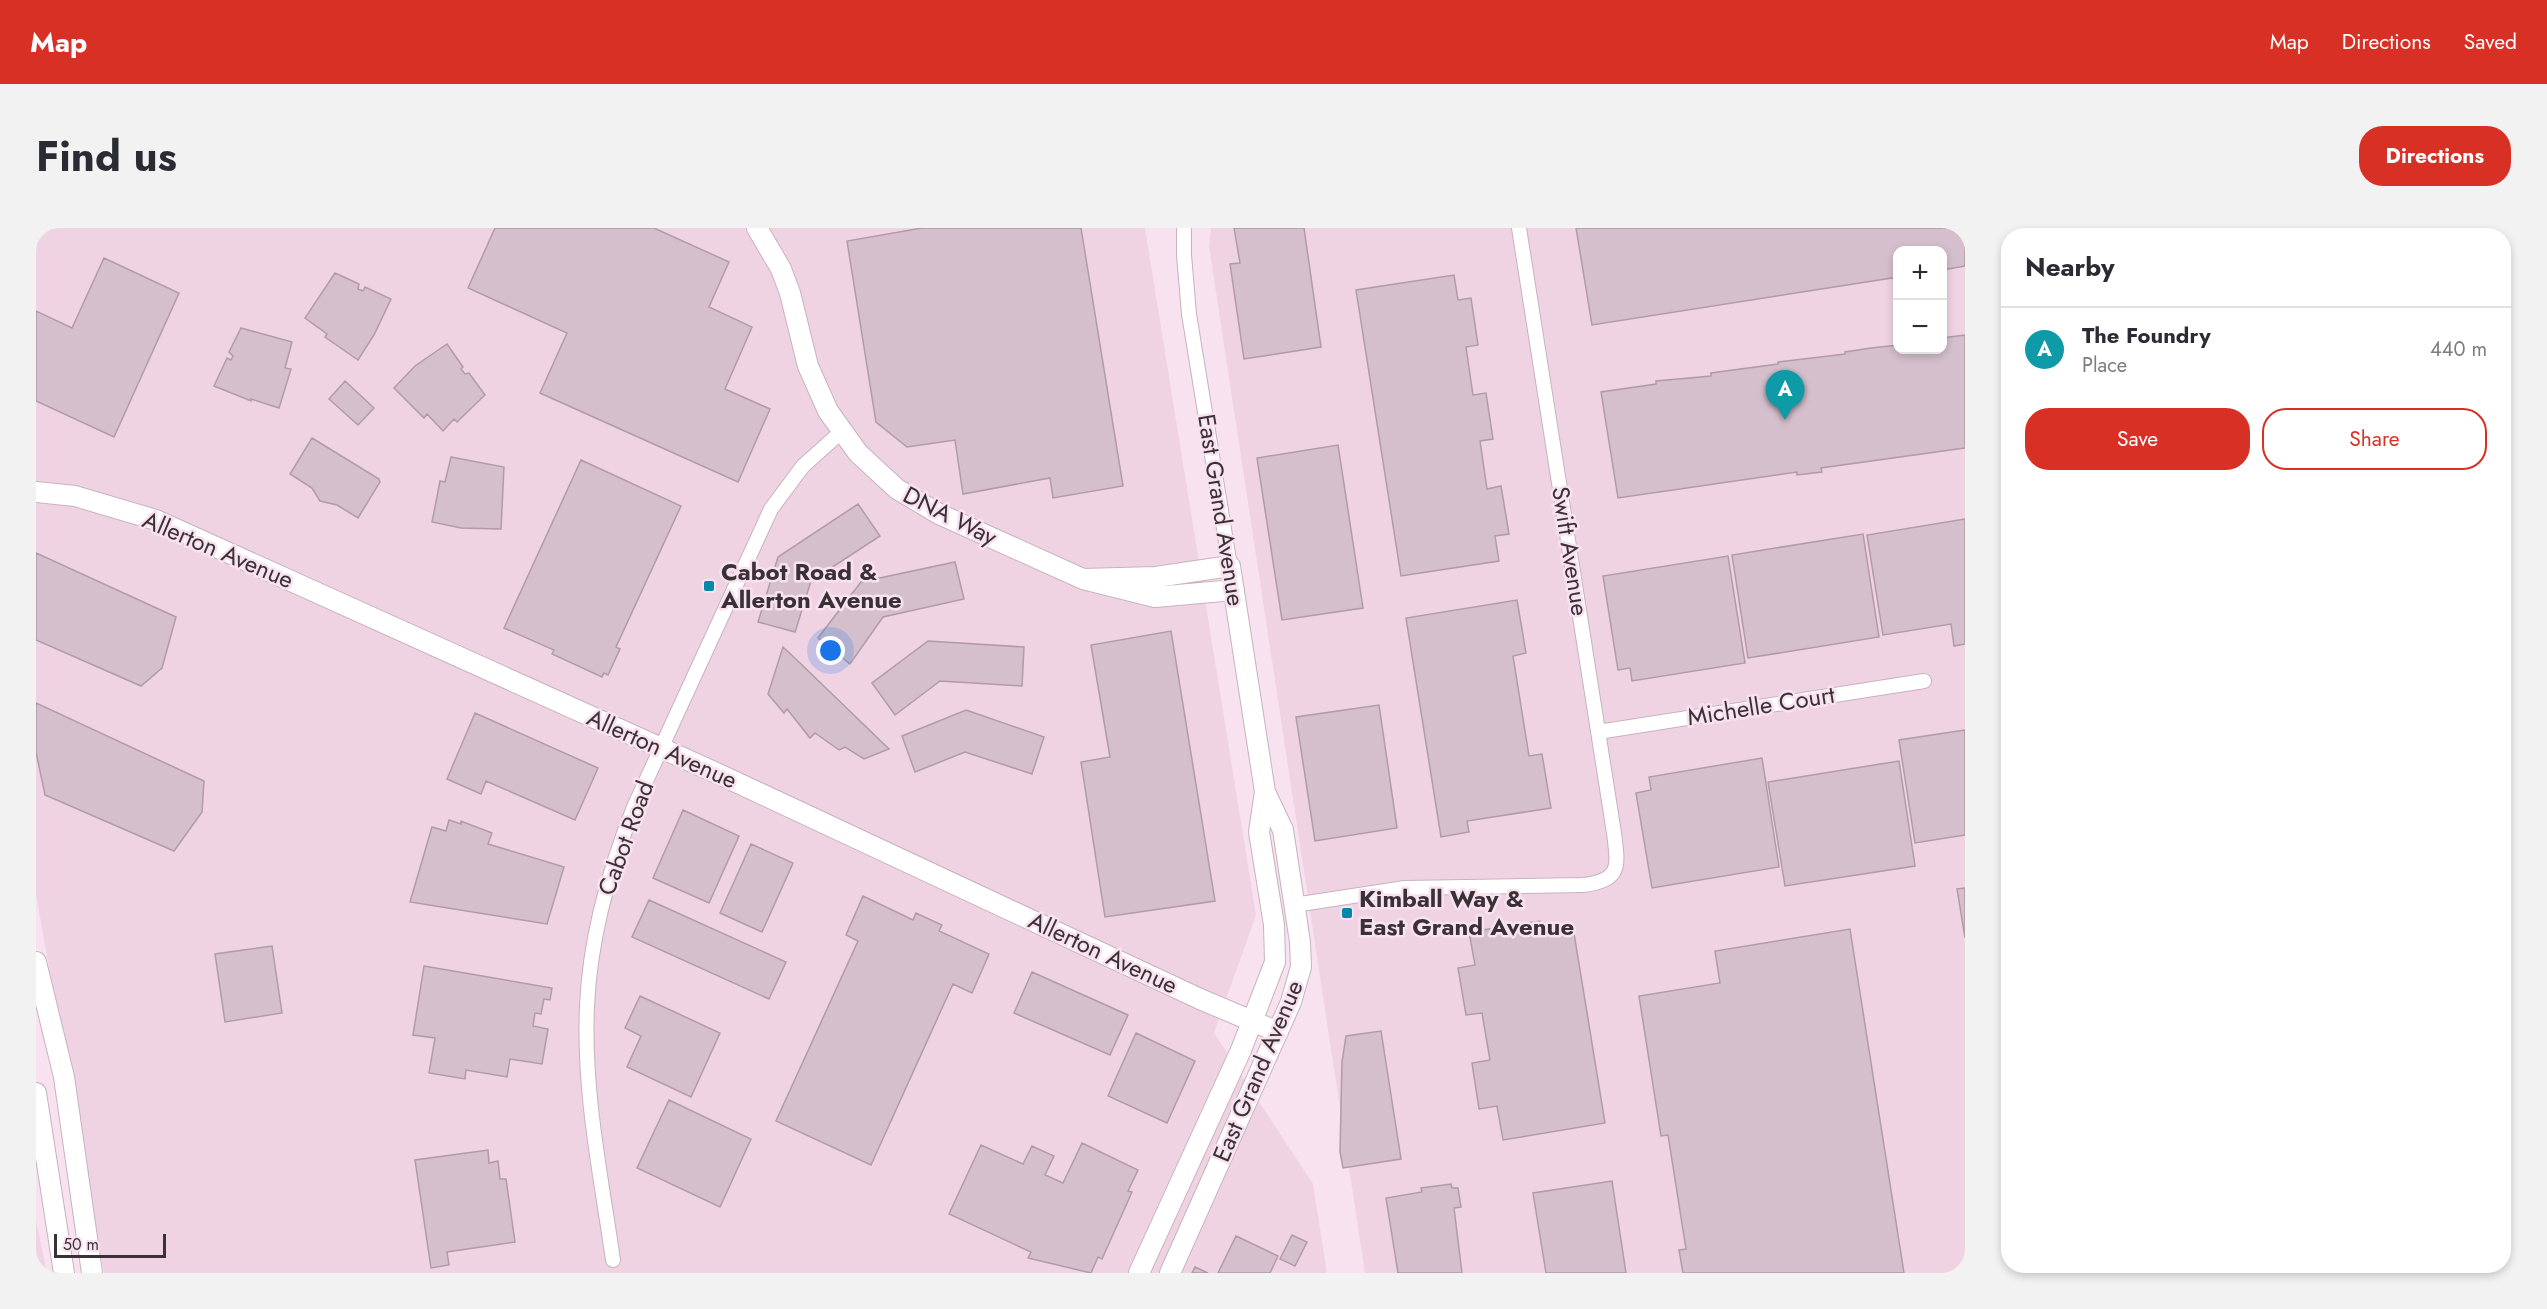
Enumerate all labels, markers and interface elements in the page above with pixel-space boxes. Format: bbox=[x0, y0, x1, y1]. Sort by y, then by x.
text: Map bbox=[30, 22, 87, 63]
text: Map bbox=[2270, 27, 2309, 57]
text: Directions bbox=[2342, 27, 2431, 57]
text: Saved bbox=[2464, 27, 2517, 57]
text: Find us bbox=[36, 126, 177, 187]
button: Directions bbox=[2359, 126, 2511, 186]
map controls bbox=[1893, 246, 1947, 354]
button: + bbox=[1893, 246, 1947, 300]
text: Nearby bbox=[2025, 248, 2114, 286]
button: − bbox=[1893, 300, 1947, 354]
text: The Foundry bbox=[2082, 319, 2211, 351]
text: A bbox=[2037, 335, 2052, 364]
text: 440 m bbox=[2430, 335, 2487, 364]
text: Place bbox=[2082, 351, 2127, 380]
pin: A bbox=[1766, 370, 1804, 420]
button: Save bbox=[2025, 408, 2250, 470]
button: Share bbox=[2262, 408, 2487, 470]
street label: East Grand Avenue bbox=[1189, 411, 1254, 608]
street label: DNA Way bbox=[897, 477, 1004, 554]
street label: Swift Avenue bbox=[1543, 484, 1598, 618]
street label: Allerton Avenue bbox=[137, 502, 299, 597]
place label: Cabot Road & Allerton Avenue bbox=[720, 554, 902, 617]
marker: Cabot Road & Allerton Avenue bbox=[702, 579, 716, 593]
your location bbox=[816, 636, 845, 665]
street label: Michelle Court bbox=[1685, 677, 1837, 734]
street label: Allerton Avenue bbox=[582, 700, 743, 797]
street label: Cabot Road bbox=[589, 776, 662, 900]
place label: Kimball Way & East Grand Avenue bbox=[1359, 881, 1574, 944]
street label: Allerton Avenue bbox=[1023, 903, 1184, 1002]
marker: Kimball Way & East Grand Avenue bbox=[1340, 906, 1354, 920]
street label: East Grand Avenue bbox=[1204, 975, 1312, 1167]
scale bar bbox=[54, 1231, 166, 1258]
text: 50 m bbox=[63, 1233, 99, 1256]

